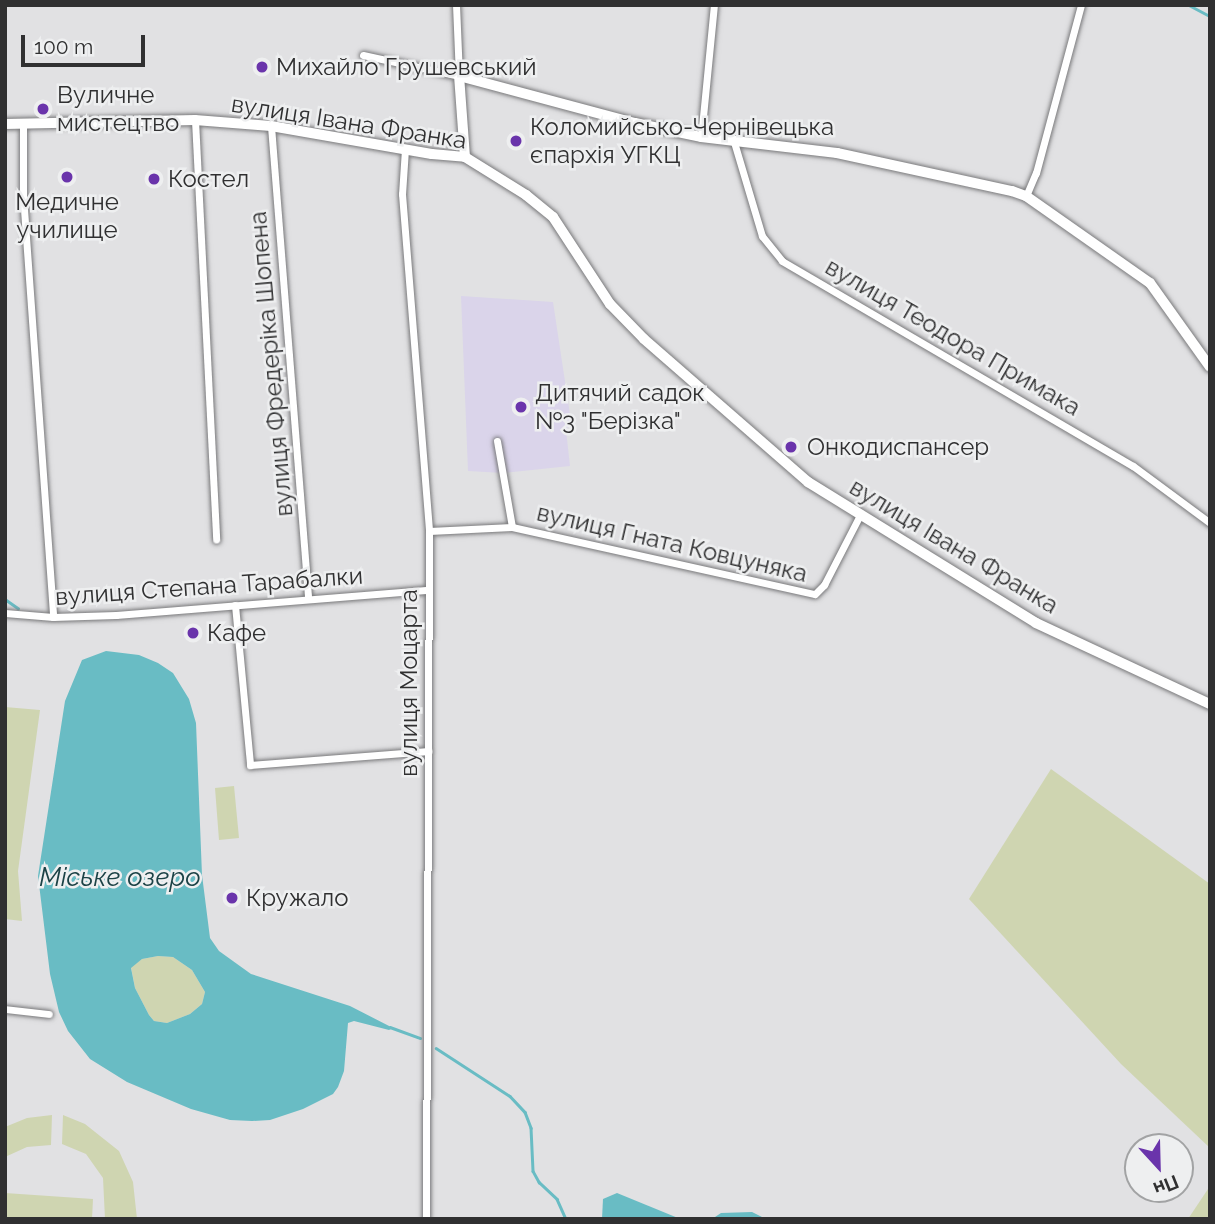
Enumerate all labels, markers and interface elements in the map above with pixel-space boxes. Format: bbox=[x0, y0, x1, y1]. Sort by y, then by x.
scale bar bbox=[24, 21, 149, 65]
text: 100 m bbox=[34, 34, 93, 59]
place label: Михайло Грушевський bbox=[276, 53, 536, 81]
marker: Михайло Грушевський bbox=[254, 59, 270, 75]
place label: Вуличне мистецтво bbox=[57, 81, 179, 137]
street label: вулиця Івана Франка bbox=[229, 89, 469, 155]
marker: Вуличне мистецтво bbox=[35, 101, 51, 117]
place label: Коломийсько-Чернівецька єпархія УГКЦ bbox=[530, 113, 834, 169]
marker: Коломийсько-Чернівецька єпархія УГКЦ bbox=[508, 133, 524, 149]
place label: Костел bbox=[168, 165, 249, 193]
marker: Медичне училище bbox=[59, 169, 75, 185]
marker: Костел bbox=[146, 171, 162, 187]
place label: Медичне училище bbox=[15, 188, 119, 244]
street label: вулиця Фредеріка Шопена bbox=[243, 210, 299, 518]
street label: вулиця Теодора Примака bbox=[820, 252, 1086, 422]
place label: Дитячий садок №3 "Берізка" bbox=[535, 379, 705, 435]
marker: Дитячий садок №3 "Берізка" bbox=[513, 399, 529, 415]
place label: Онкодиспансер bbox=[807, 433, 989, 461]
marker: Онкодиспансер bbox=[781, 437, 801, 457]
street label: вулиця Івана Франка bbox=[845, 472, 1063, 620]
street label: вулиця Гната Ковцуняка bbox=[534, 498, 810, 588]
street label: вулиця Степана Тарабалки bbox=[54, 561, 364, 611]
street label: вулиця Моцарта bbox=[395, 589, 423, 777]
place label: Кафе bbox=[207, 619, 266, 647]
marker: Кафе bbox=[185, 625, 201, 641]
water label: Міське озеро bbox=[39, 862, 201, 894]
place label: Кружало bbox=[246, 884, 349, 912]
marker: Кружало bbox=[224, 890, 240, 906]
north arrow bbox=[1124, 1133, 1194, 1203]
text: Пн bbox=[1150, 1171, 1182, 1201]

